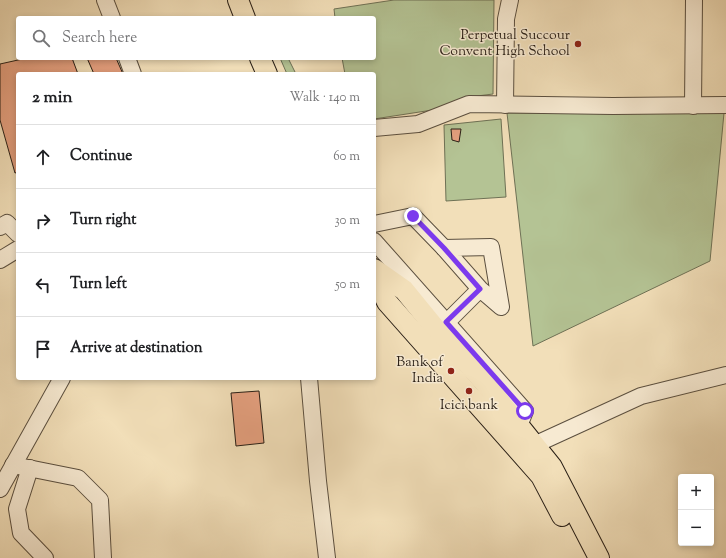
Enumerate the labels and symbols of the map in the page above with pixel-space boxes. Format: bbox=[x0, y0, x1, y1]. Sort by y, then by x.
place label: Perpetual Succour Convent High School bbox=[439, 26, 571, 62]
marker: Perpetual Succour Convent High School bbox=[573, 39, 583, 49]
route end bbox=[404, 207, 422, 225]
place label: Bank of India bbox=[396, 353, 444, 389]
marker: Bank of India bbox=[446, 366, 456, 376]
marker: Icici bank bbox=[464, 386, 474, 396]
place label: Icici bank bbox=[440, 396, 498, 416]
route start bbox=[516, 402, 534, 420]

